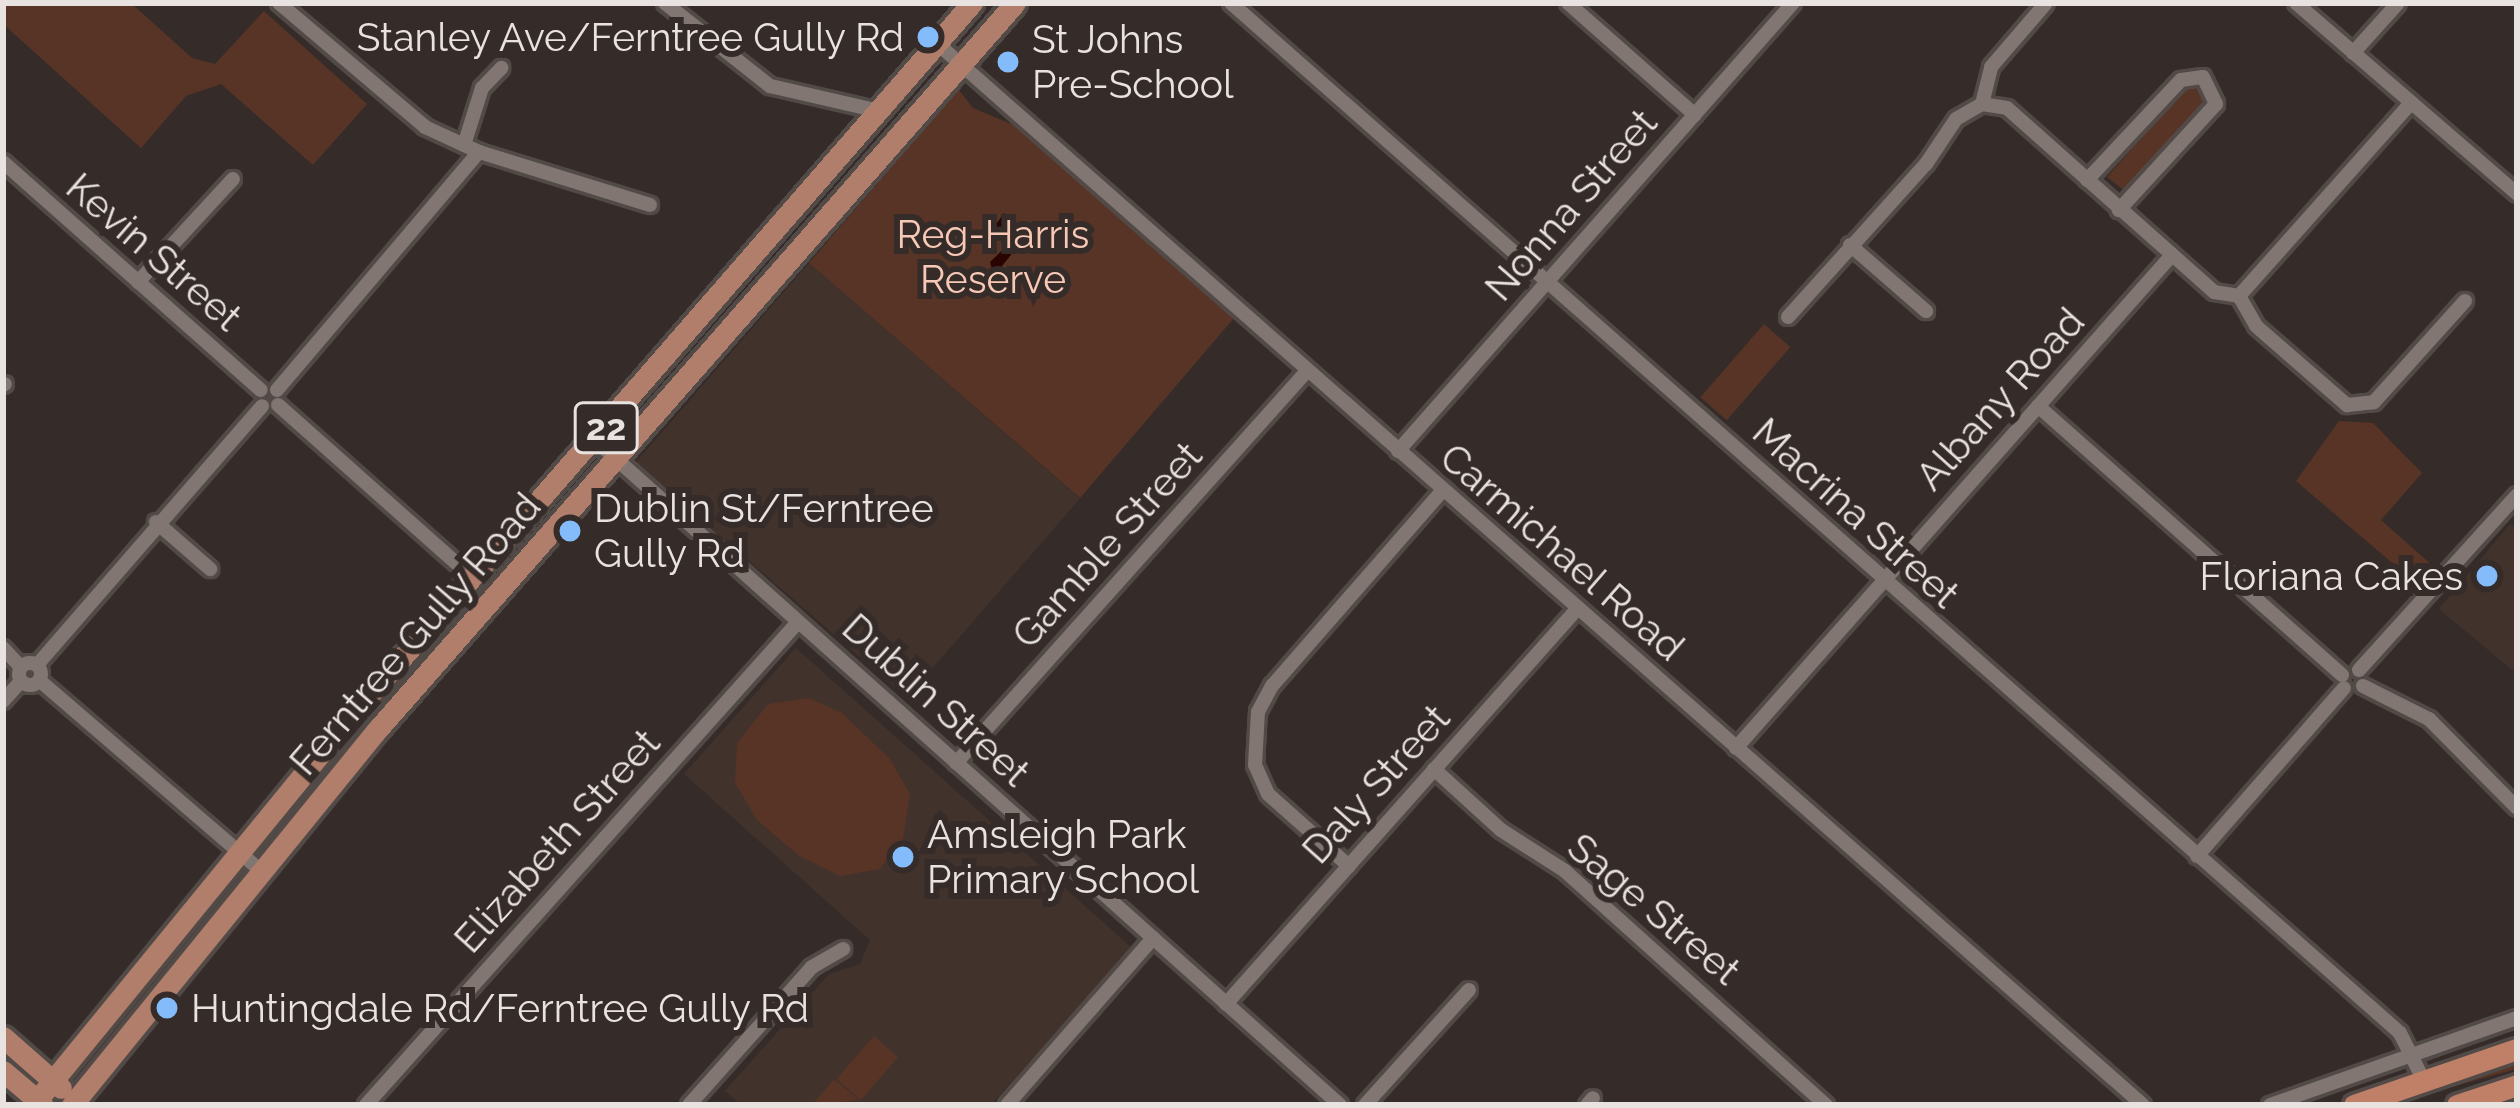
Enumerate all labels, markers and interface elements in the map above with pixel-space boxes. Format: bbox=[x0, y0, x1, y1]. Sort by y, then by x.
place label: Stanley Ave/Ferntree Gully Rd bbox=[353, 14, 904, 60]
place label: St Johns Pre-School bbox=[1032, 17, 1234, 108]
marker: Stanley Ave/Ferntree Gully Rd bbox=[915, 24, 941, 50]
marker: St Johns Pre-School bbox=[995, 49, 1021, 75]
street label: Nonna Street bbox=[1475, 100, 1667, 310]
street label: Kevin Street bbox=[57, 163, 251, 341]
park label: Reg-Harris Reserve bbox=[897, 212, 1089, 303]
street label: Albany Road bbox=[1906, 298, 2094, 500]
road number: 22 bbox=[573, 398, 639, 458]
street label: Macrina Street bbox=[1743, 408, 1969, 618]
street label: Gamble Street bbox=[1002, 432, 1212, 658]
street label: Carmichael Road bbox=[1430, 433, 1694, 671]
street label: Ferntree Gully Road bbox=[280, 483, 550, 785]
place label: Dublin St/Ferntree Gully Rd bbox=[594, 486, 934, 577]
marker: Dublin St/Ferntree Gully Rd bbox=[557, 518, 583, 544]
place label: Floriana Cakes bbox=[2199, 553, 2463, 599]
marker: Floriana Cakes bbox=[2474, 563, 2500, 589]
street label: Dublin Street bbox=[833, 604, 1039, 796]
street label: Daly Street bbox=[1292, 695, 1460, 873]
street label: Elizabeth Street bbox=[445, 720, 669, 962]
place label: Amsleigh Park Primary School bbox=[927, 812, 1200, 903]
street label: Sage Street bbox=[1559, 824, 1749, 994]
marker: Amsleigh Park Primary School bbox=[890, 844, 916, 870]
place label: Huntingdale Rd/Ferntree Gully Rd bbox=[191, 985, 810, 1031]
marker: Huntingdale Rd/Ferntree Gully Rd bbox=[154, 995, 180, 1021]

